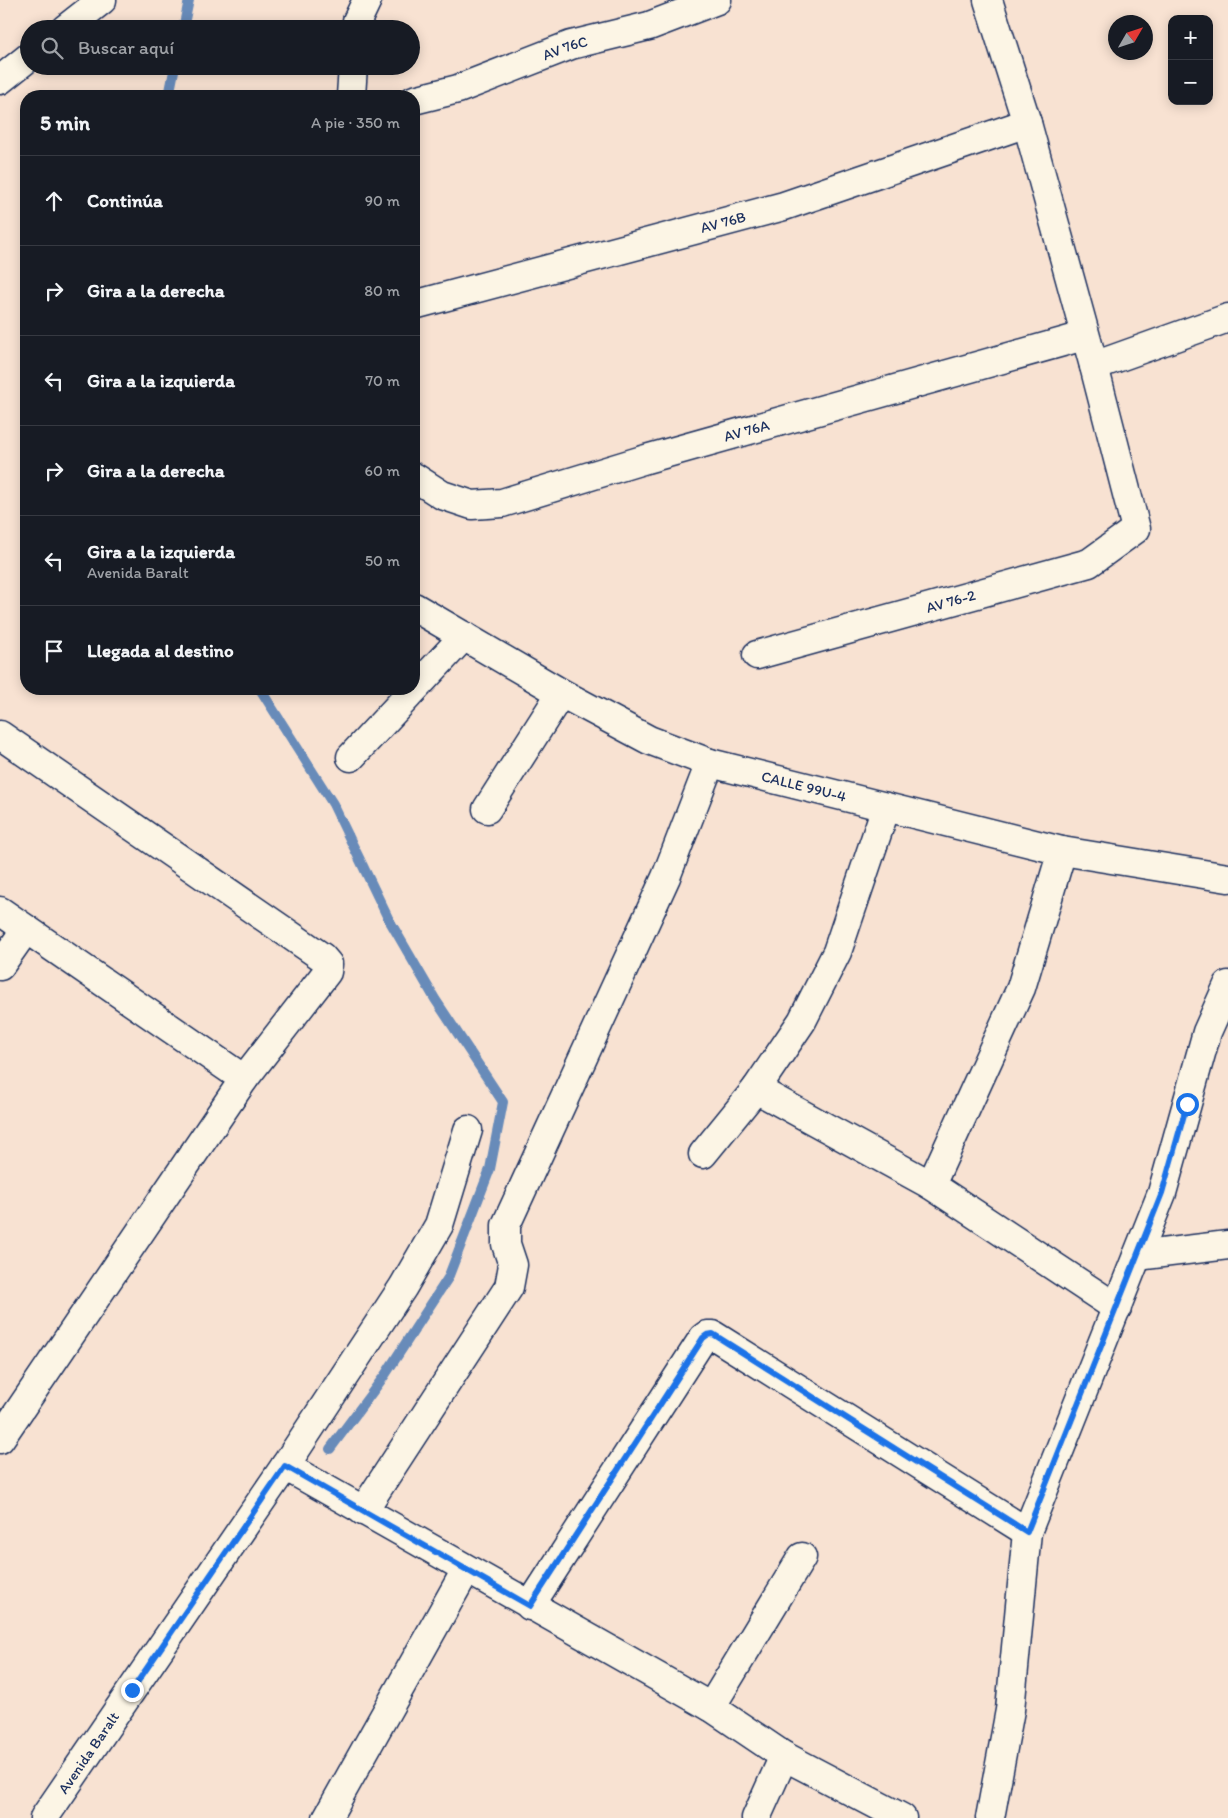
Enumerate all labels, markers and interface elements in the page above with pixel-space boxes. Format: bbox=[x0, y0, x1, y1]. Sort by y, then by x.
north arrow bbox=[1108, 15, 1153, 60]
map controls bbox=[1168, 15, 1213, 105]
button: + bbox=[1168, 15, 1213, 60]
search box bbox=[20, 20, 420, 75]
street label: AV 76C bbox=[540, 32, 590, 64]
icon: search bbox=[38, 34, 66, 62]
text: Buscar aquí bbox=[78, 36, 174, 59]
button: − bbox=[1168, 60, 1213, 105]
text: 5 min bbox=[40, 110, 90, 135]
text: A pie · 350 m bbox=[311, 113, 400, 132]
icon: ahead bbox=[40, 187, 68, 215]
text: Continúa bbox=[87, 189, 163, 212]
text: 90 m bbox=[365, 191, 400, 210]
street label: AV 76B bbox=[698, 208, 748, 237]
icon: right bbox=[40, 277, 68, 305]
text: Gira a la derecha bbox=[87, 279, 225, 302]
text: 80 m bbox=[364, 281, 400, 300]
icon: left bbox=[40, 367, 68, 395]
text: Gira a la izquierda bbox=[87, 369, 235, 392]
text: 70 m bbox=[365, 371, 400, 390]
street label: AV 76A bbox=[722, 416, 772, 446]
icon: right bbox=[40, 457, 68, 485]
text: Gira a la derecha bbox=[87, 459, 225, 482]
text: 60 m bbox=[365, 461, 400, 480]
text: Gira a la izquierda bbox=[87, 540, 235, 563]
icon: left bbox=[40, 547, 68, 575]
text: 50 m bbox=[365, 551, 400, 570]
text: Avenida Baralt bbox=[87, 563, 189, 582]
street label: AV 76-2 bbox=[924, 586, 978, 617]
icon: arrive bbox=[40, 637, 68, 665]
text: Llegada al destino bbox=[87, 639, 234, 662]
street label: CALLE 99U-4 bbox=[760, 767, 848, 806]
route start bbox=[1176, 1093, 1199, 1116]
route end bbox=[121, 1679, 144, 1702]
street label: Avenida Baralt bbox=[54, 1708, 123, 1797]

